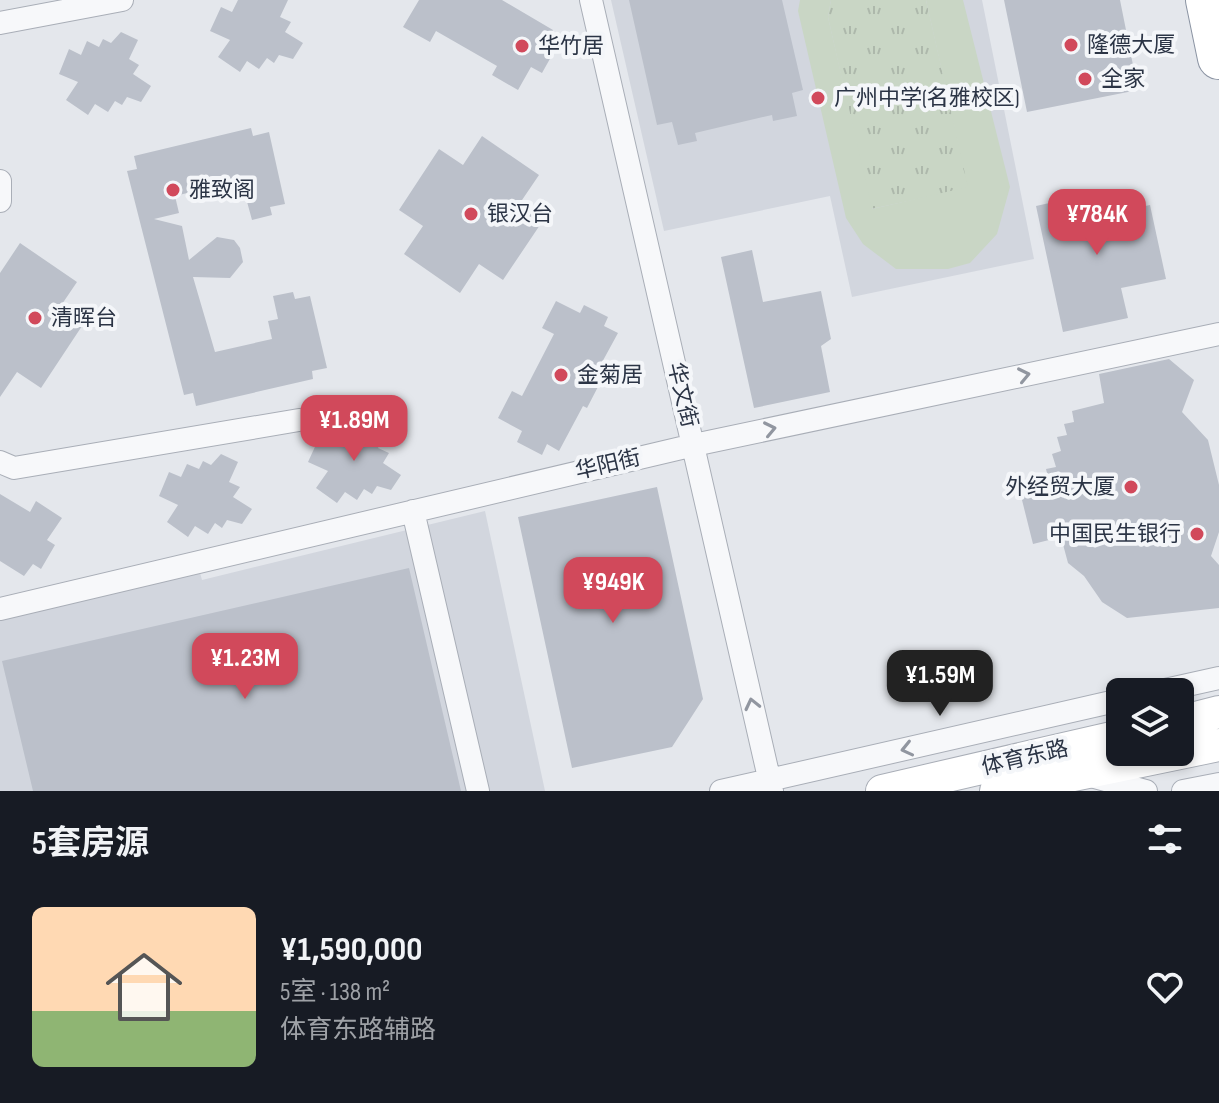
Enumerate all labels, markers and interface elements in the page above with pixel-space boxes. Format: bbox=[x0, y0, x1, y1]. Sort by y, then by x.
place label: 隆德大厦 bbox=[1087, 32, 1175, 59]
place label: 华竹居 bbox=[538, 33, 604, 60]
marker: 隆德大厦 bbox=[1062, 36, 1080, 54]
marker: 华竹居 bbox=[513, 37, 531, 55]
place label: 全家 bbox=[1101, 66, 1145, 93]
marker: 全家 bbox=[1076, 70, 1094, 88]
place label: 广州中学(名雅校区) bbox=[834, 85, 1020, 112]
marker: 广州中学(名雅校区) bbox=[809, 89, 827, 107]
place label: 雅致阁 bbox=[189, 177, 255, 204]
marker: 雅致阁 bbox=[164, 181, 182, 199]
pin: ¥784K bbox=[1041, 189, 1153, 257]
text: ¥784K bbox=[1066, 199, 1128, 230]
place label: 银汉台 bbox=[487, 201, 553, 228]
marker: 银汉台 bbox=[462, 205, 480, 223]
place label: 清晖台 bbox=[51, 305, 117, 332]
marker: 清晖台 bbox=[26, 309, 44, 327]
street label: 华文街 bbox=[661, 360, 703, 430]
place label: 金菊居 bbox=[577, 362, 643, 389]
marker: 金菊居 bbox=[552, 366, 570, 384]
one-way arrow bbox=[1017, 367, 1031, 384]
pin: ¥1.89M bbox=[289, 395, 419, 463]
text: ¥1.89M bbox=[318, 405, 390, 436]
one-way arrow bbox=[763, 421, 776, 438]
street label: 华阳街 bbox=[573, 444, 643, 486]
place label: 外经贸大厦 bbox=[1005, 474, 1115, 501]
marker: 外经贸大厦 bbox=[1122, 478, 1140, 496]
place label: 中国民生银行 bbox=[1049, 521, 1181, 548]
marker: 中国民生银行 bbox=[1188, 525, 1206, 543]
pin: ¥949K bbox=[557, 557, 669, 625]
text: ¥949K bbox=[582, 567, 644, 598]
pin: ¥1.23M bbox=[180, 633, 310, 701]
text: ¥1.23M bbox=[210, 643, 280, 674]
pin: ¥1.59M bbox=[875, 650, 1005, 718]
text: ¥1.59M bbox=[905, 660, 975, 691]
map controls bbox=[1106, 678, 1194, 766]
button: layers bbox=[1106, 678, 1194, 766]
one-way arrow bbox=[744, 698, 761, 712]
street label: 体育东路 bbox=[979, 735, 1071, 781]
one-way arrow bbox=[901, 740, 915, 757]
icon: filters bbox=[1143, 817, 1187, 861]
text: 5套房源 bbox=[32, 823, 149, 864]
text: ¥1,590,000 bbox=[280, 929, 422, 970]
icon: home bbox=[96, 939, 192, 1035]
icon: heart bbox=[1143, 965, 1187, 1009]
text: 5室 · 138 m² bbox=[280, 977, 390, 1008]
text: 体育东路辅路 bbox=[280, 1015, 436, 1046]

